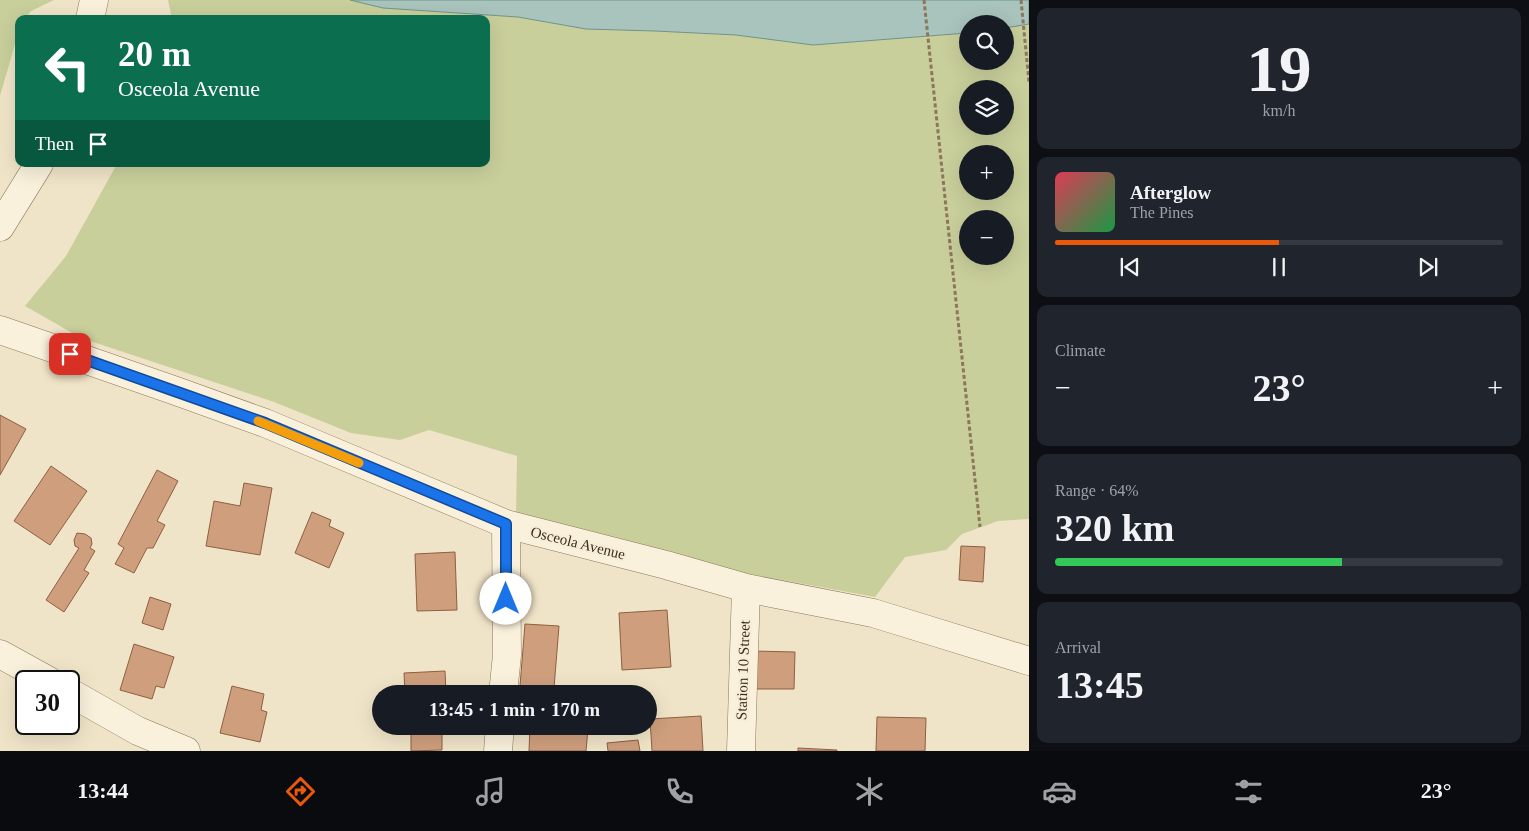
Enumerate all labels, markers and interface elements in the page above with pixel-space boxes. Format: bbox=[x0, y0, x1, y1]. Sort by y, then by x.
map controls bbox=[959, 15, 1014, 265]
button: search bbox=[959, 15, 1014, 70]
text: 19 bbox=[1247, 33, 1312, 105]
icon: left bbox=[35, 35, 100, 100]
text: 20 m bbox=[118, 35, 191, 74]
text: Osceola Avenue bbox=[118, 76, 260, 101]
button: layers bbox=[959, 80, 1014, 135]
text: km/h bbox=[1263, 102, 1295, 119]
icon: arrive bbox=[84, 130, 112, 158]
text: Then bbox=[35, 133, 74, 154]
button: + bbox=[959, 145, 1014, 200]
text: Afterglow bbox=[1130, 182, 1211, 203]
text: The Pines bbox=[1130, 204, 1194, 221]
button: − bbox=[959, 210, 1014, 265]
icon: previous bbox=[1116, 253, 1144, 281]
icon: pause bbox=[1265, 253, 1293, 281]
icon: next bbox=[1414, 253, 1442, 281]
pin bbox=[49, 333, 91, 375]
icon: arrive bbox=[56, 340, 84, 368]
text: Climate bbox=[1055, 342, 1106, 359]
text: 23° bbox=[1252, 367, 1306, 409]
text: − bbox=[1055, 372, 1071, 403]
text: + bbox=[1487, 372, 1503, 403]
text: Range · 64% bbox=[1055, 482, 1139, 499]
text: 320 km bbox=[1055, 507, 1174, 549]
street label: Osceola Avenue bbox=[529, 524, 627, 563]
position arrow bbox=[479, 572, 531, 624]
street label: Station 10 Street bbox=[733, 619, 753, 720]
text: Arrival bbox=[1055, 639, 1101, 656]
text: 13:45 bbox=[1055, 664, 1144, 706]
speed limit sign: 30 bbox=[15, 670, 80, 735]
text: 13:45 · 1 min · 170 m bbox=[429, 699, 600, 720]
icon: directions bbox=[283, 774, 318, 809]
icon: music bbox=[473, 774, 508, 809]
icon: phone bbox=[662, 774, 697, 809]
icon: climate bbox=[852, 774, 887, 809]
icon: car bbox=[1042, 774, 1077, 809]
icon: filters bbox=[1231, 774, 1266, 809]
text: 13:44 bbox=[77, 778, 129, 803]
text: 23° bbox=[1421, 778, 1452, 803]

